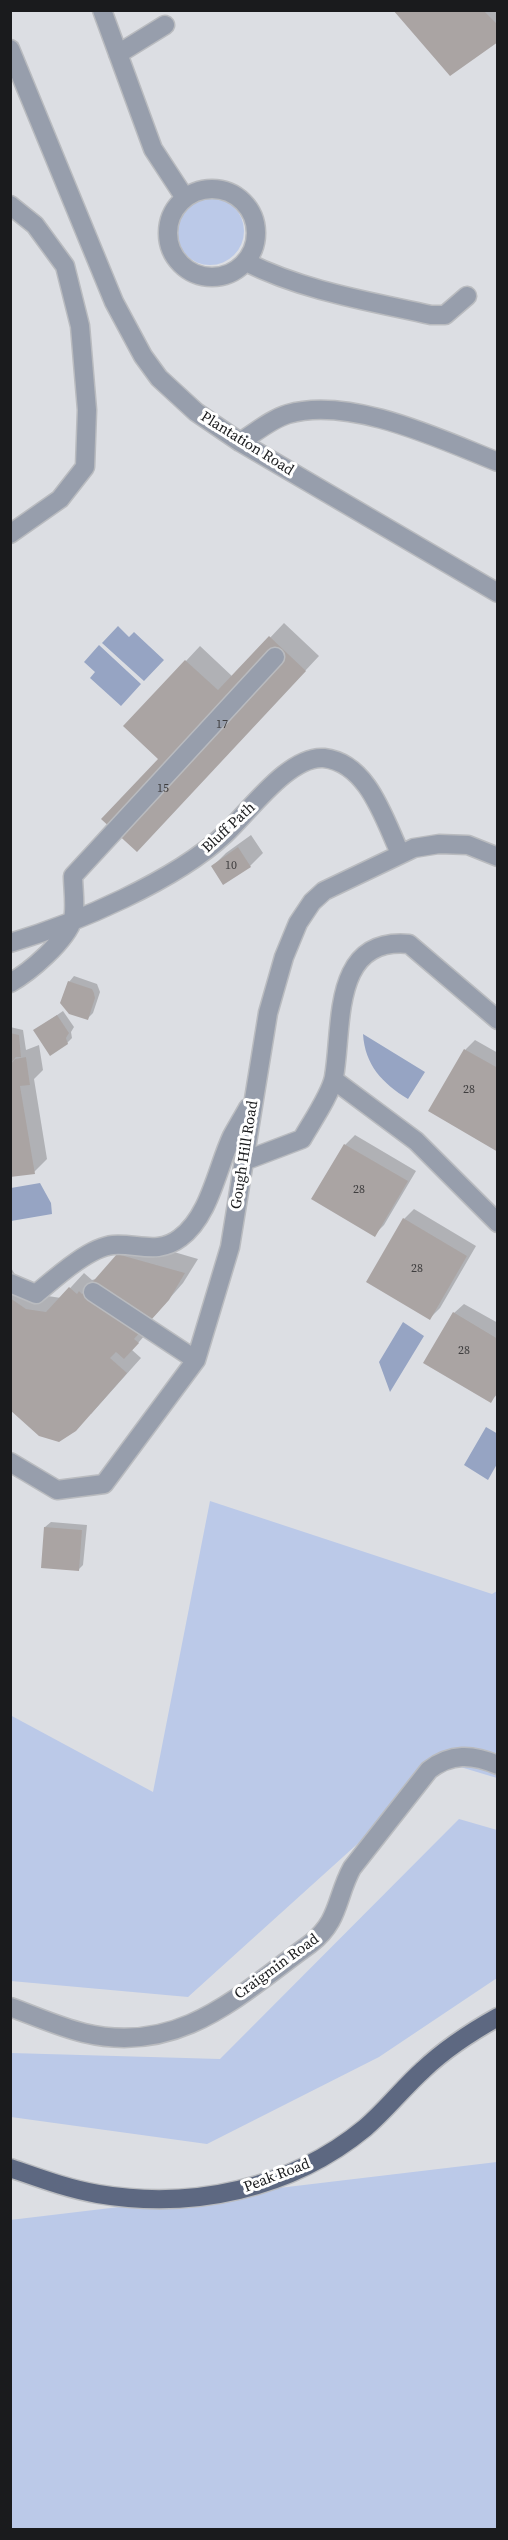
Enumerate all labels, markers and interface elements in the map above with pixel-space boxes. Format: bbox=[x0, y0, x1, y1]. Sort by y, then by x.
street label: Plantation Road bbox=[197, 408, 297, 480]
house number: 17 bbox=[216, 718, 228, 732]
house number: 15 bbox=[157, 782, 169, 796]
street label: Bluff Path bbox=[199, 799, 259, 857]
house number: 10 bbox=[225, 859, 237, 873]
house number: 28 bbox=[463, 1083, 475, 1097]
street label: Gough Hill Road bbox=[228, 1099, 262, 1211]
house number: 28 bbox=[353, 1183, 365, 1197]
house number: 28 bbox=[411, 1262, 423, 1276]
house number: 28 bbox=[458, 1344, 470, 1358]
street label: Craigmin Road bbox=[231, 1930, 323, 2004]
street label: Peak Road bbox=[241, 2155, 313, 2197]

